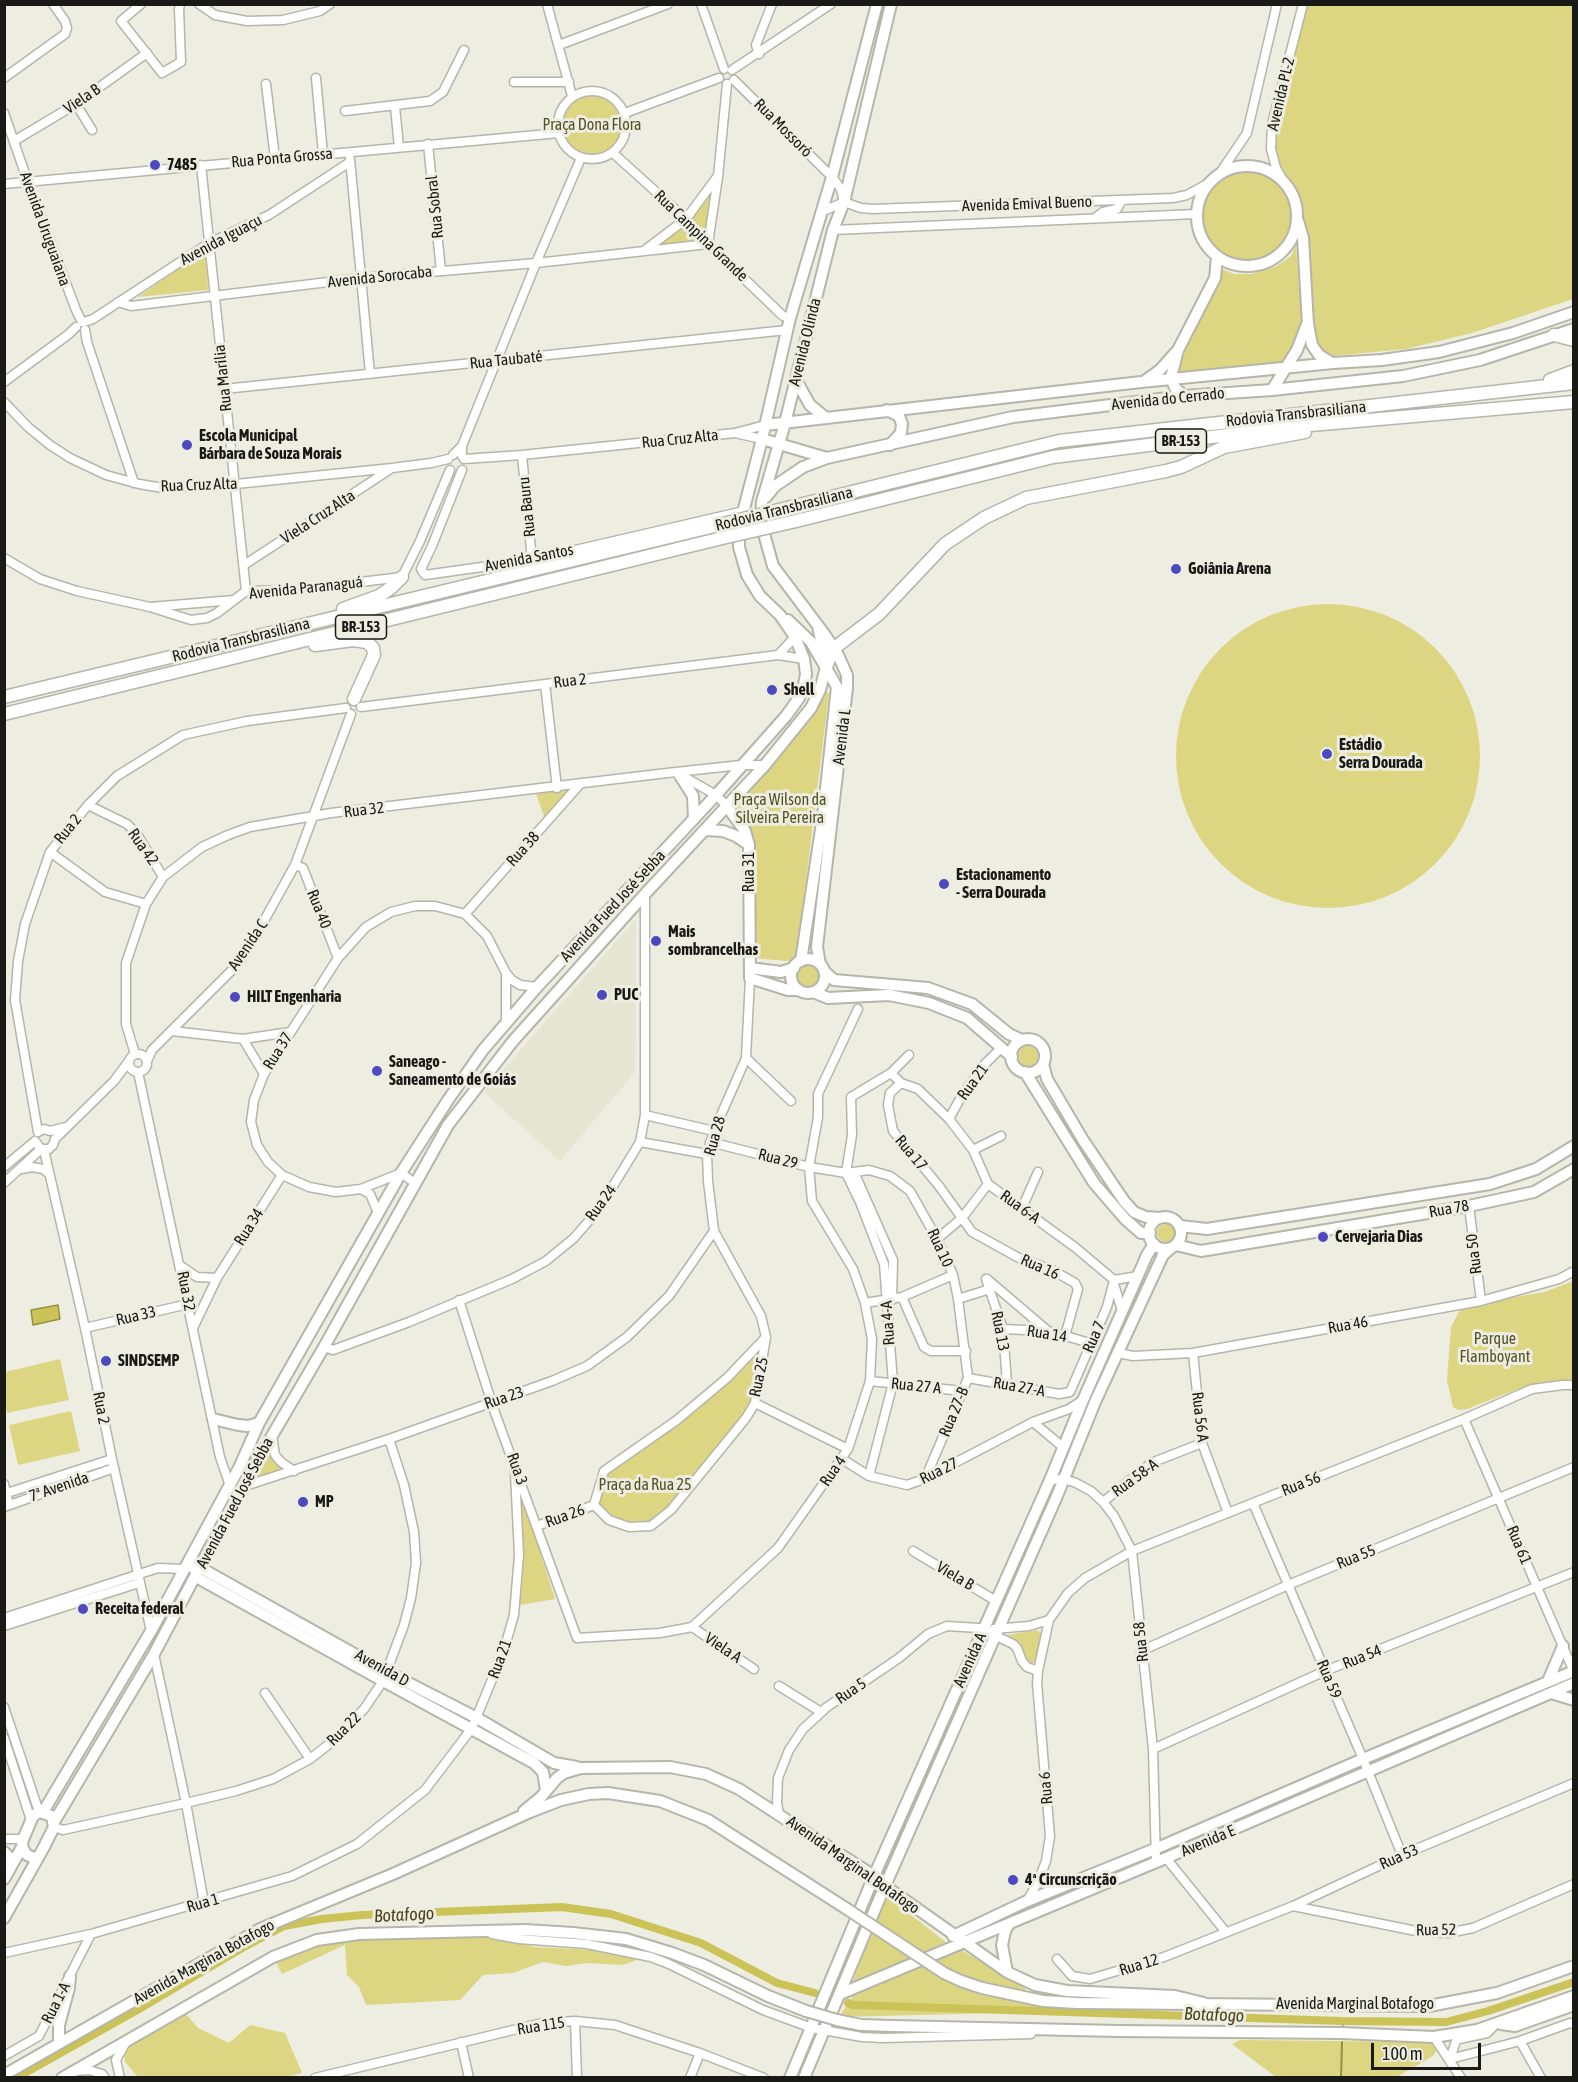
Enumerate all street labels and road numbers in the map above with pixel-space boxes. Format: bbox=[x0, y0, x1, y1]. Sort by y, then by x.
street label: Avenida PL-2 bbox=[1263, 55, 1299, 133]
street label: Viela B bbox=[60, 80, 104, 118]
street label: Rua Mossoró bbox=[750, 95, 816, 161]
street label: Rua Ponta Grossa bbox=[230, 144, 334, 172]
street label: Avenida Uruguaiana bbox=[15, 169, 75, 289]
street label: Rua Sobral bbox=[422, 175, 448, 239]
street label: Rua Campina Grande bbox=[650, 186, 752, 286]
street label: Avenida Emival Bueno bbox=[962, 192, 1092, 216]
street label: Avenida Iguaçu bbox=[177, 210, 265, 270]
street label: Avenida Sorocaba bbox=[327, 262, 433, 292]
street label: Avenida Olinda bbox=[785, 296, 825, 388]
street label: Rua Marília bbox=[210, 344, 236, 412]
street label: Rua Taubaté bbox=[469, 347, 543, 373]
street label: Avenida do Cerrado bbox=[1110, 384, 1226, 414]
street label: Rodovia Transbrasiliana bbox=[1225, 397, 1367, 431]
street label: Rua Cruz Alta bbox=[641, 425, 719, 453]
road number: BR-153 bbox=[1156, 429, 1206, 453]
street label: Rua Cruz Alta bbox=[160, 474, 238, 496]
street label: Rua Bauru bbox=[514, 476, 540, 538]
street label: Rodovia Transbrasiliana bbox=[713, 483, 855, 535]
street label: Viela Cruz Alta bbox=[277, 486, 359, 548]
street label: Avenida Santos bbox=[483, 540, 575, 576]
street label: Avenida Paranaguá bbox=[248, 572, 364, 604]
street label: Rodovia Transbrasiliana bbox=[170, 614, 312, 666]
road number: BR-153 bbox=[336, 615, 386, 639]
street label: Rua 2 bbox=[553, 669, 587, 693]
street label: Avenida L bbox=[829, 708, 855, 766]
street label: Rua 32 bbox=[343, 798, 385, 822]
street label: Rua 2 bbox=[50, 810, 86, 848]
street label: Rua 42 bbox=[124, 825, 162, 869]
street label: Rua 38 bbox=[502, 828, 544, 870]
street label: Avenida Fued José Sebba bbox=[556, 846, 670, 966]
street label: Rua 31 bbox=[739, 852, 759, 892]
street label: Rua 40 bbox=[303, 887, 335, 931]
street label: Avenida C bbox=[224, 916, 272, 974]
street label: Rua 37 bbox=[259, 1029, 297, 1073]
street label: Rua 21 bbox=[953, 1060, 993, 1104]
street label: Rua 28 bbox=[700, 1114, 730, 1158]
street label: Rua 17 bbox=[891, 1131, 931, 1175]
street label: Rua 29 bbox=[756, 1145, 800, 1173]
street label: Rua 24 bbox=[581, 1181, 621, 1225]
street label: Rua 6-A bbox=[996, 1186, 1044, 1228]
street label: Rua 78 bbox=[1427, 1196, 1471, 1222]
street label: Rua 34 bbox=[230, 1205, 268, 1249]
street label: Rua 10 bbox=[923, 1226, 957, 1270]
street label: Rua 50 bbox=[1462, 1233, 1486, 1275]
street label: Rua 16 bbox=[1018, 1250, 1062, 1284]
street label: Rua 32 bbox=[173, 1269, 199, 1313]
street label: Rua 4-A bbox=[877, 1300, 899, 1346]
street label: Rua 33 bbox=[114, 1302, 158, 1330]
street label: Rua 13 bbox=[987, 1309, 1013, 1353]
street label: Rua 46 bbox=[1326, 1312, 1370, 1338]
street label: Rua 7 bbox=[1079, 1318, 1109, 1356]
street label: Rua 14 bbox=[1026, 1321, 1068, 1347]
street label: Rua 25 bbox=[745, 1355, 773, 1399]
street label: Rua 27-A bbox=[992, 1373, 1046, 1401]
street label: Rua 27 A bbox=[890, 1374, 942, 1398]
street label: Rua 23 bbox=[482, 1382, 526, 1414]
street label: Rua 27-B bbox=[935, 1384, 973, 1440]
street label: Rua 2 bbox=[88, 1390, 114, 1426]
street label: Rua 56 A bbox=[1187, 1391, 1213, 1443]
street label: Avenida Fued José Sebba bbox=[192, 1434, 278, 1572]
street label: Rua 3 bbox=[502, 1450, 532, 1488]
street label: Rua 4 bbox=[816, 1452, 850, 1490]
street label: Rua 27 bbox=[917, 1454, 961, 1488]
street label: Rua 58-A bbox=[1108, 1455, 1162, 1501]
street label: 7ª Avenida bbox=[27, 1468, 91, 1506]
street label: Rua 56 bbox=[1279, 1468, 1323, 1500]
street label: Rua 26 bbox=[543, 1500, 587, 1532]
street label: Rua 61 bbox=[1502, 1523, 1536, 1567]
street label: Rua 55 bbox=[1334, 1541, 1378, 1573]
street label: Viela B bbox=[933, 1557, 977, 1595]
street label: Rua 58 bbox=[1129, 1621, 1153, 1663]
street label: Viela A bbox=[701, 1629, 745, 1667]
street label: Avenida A bbox=[949, 1630, 991, 1690]
street label: Rua 21 bbox=[484, 1637, 516, 1681]
street label: Rua 54 bbox=[1340, 1641, 1384, 1673]
street label: Avenida D bbox=[351, 1645, 413, 1691]
street label: Rua 59 bbox=[1312, 1657, 1346, 1701]
street label: Rua 5 bbox=[832, 1674, 870, 1708]
street label: Rua 22 bbox=[323, 1708, 365, 1750]
street label: Rua 6 bbox=[1035, 1771, 1057, 1805]
street label: Avenida Marginal Botafogo bbox=[783, 1812, 923, 1918]
street label: Avenida E bbox=[1178, 1821, 1238, 1861]
street label: Rua 53 bbox=[1377, 1840, 1421, 1874]
street label: Rua 1 bbox=[185, 1889, 221, 1917]
street label: Avenida Marginal Botafogo bbox=[130, 1915, 278, 2009]
street label: Rua 52 bbox=[1416, 1920, 1456, 1940]
street label: Rua 12 bbox=[1117, 1950, 1161, 1980]
street label: Rua 1-A bbox=[37, 1979, 75, 2027]
street label: Avenida Marginal Botafogo bbox=[1276, 1994, 1434, 2014]
street label: Rua 115 bbox=[516, 2013, 566, 2039]

